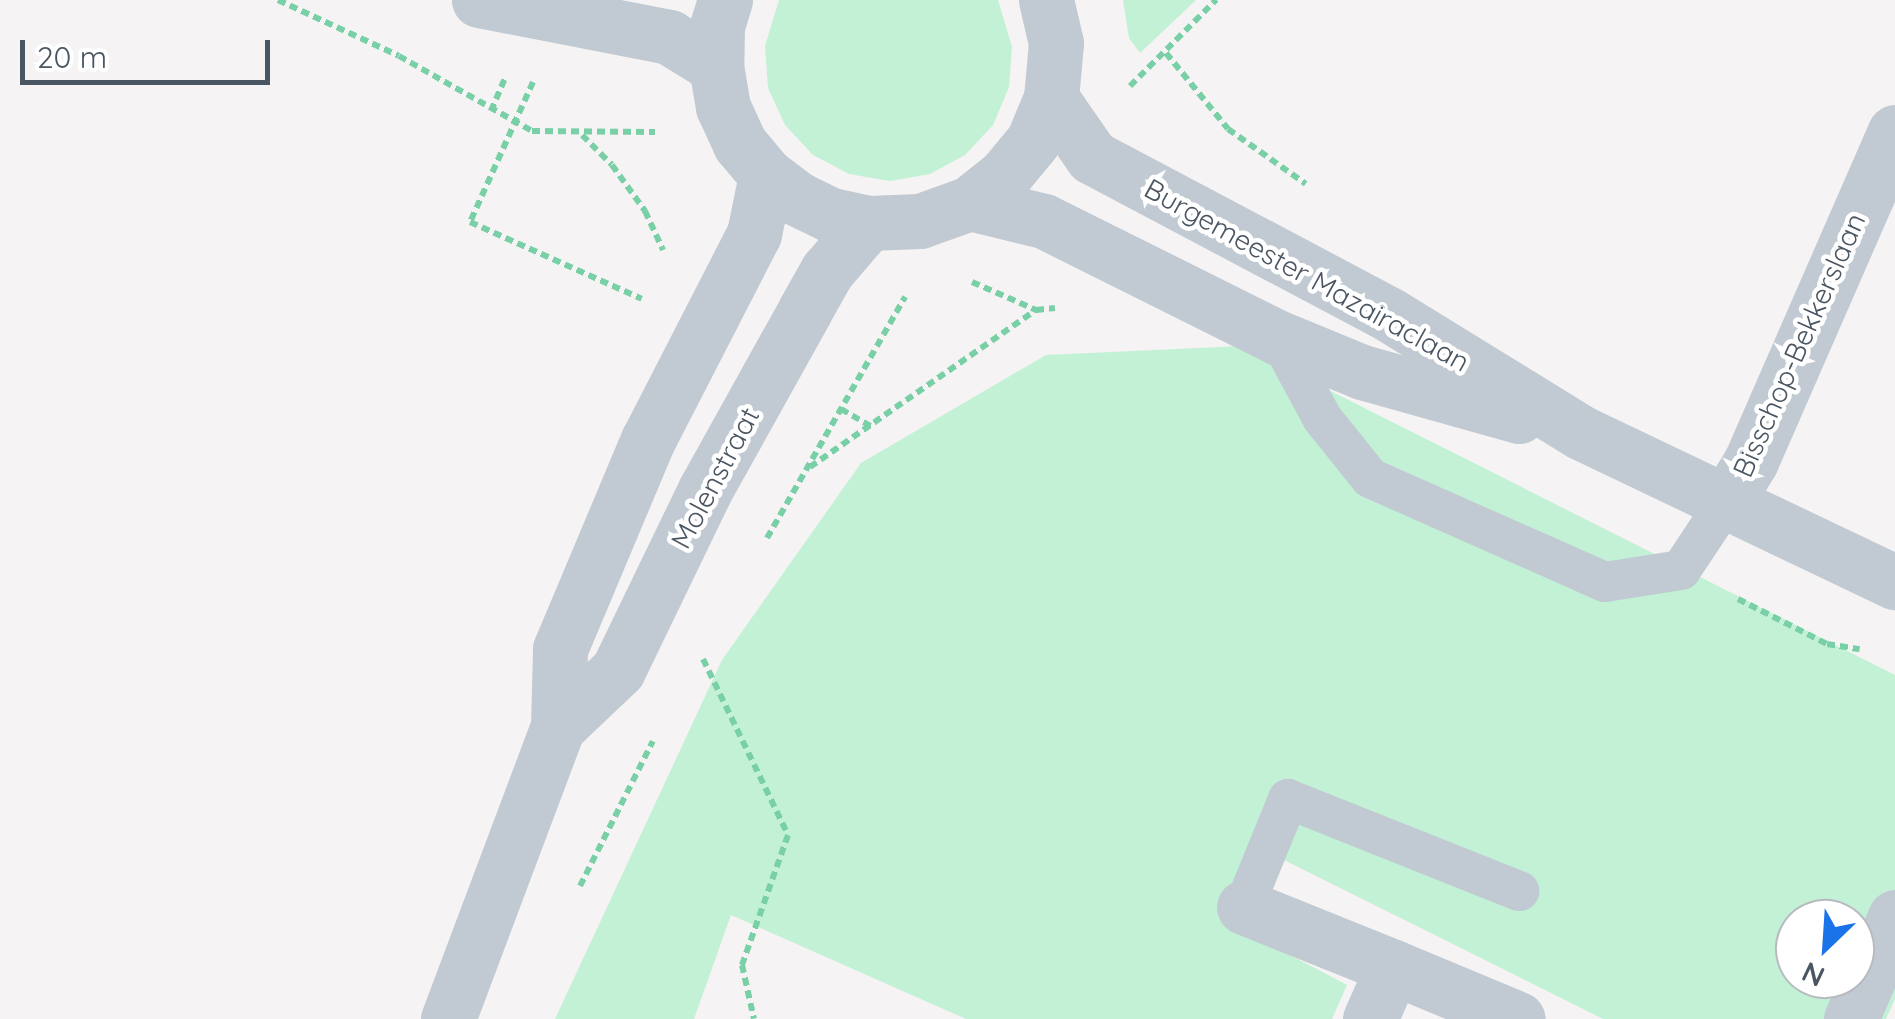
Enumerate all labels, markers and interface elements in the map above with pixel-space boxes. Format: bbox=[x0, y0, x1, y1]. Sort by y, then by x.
scale bar bbox=[25, 20, 275, 82]
text: 20 m bbox=[37, 38, 107, 76]
street label: Burgemeester Mazairaclaan bbox=[1139, 171, 1475, 379]
street label: Bisschop-Bekkerslaan bbox=[1726, 208, 1872, 482]
street label: Molenstraat bbox=[664, 402, 766, 554]
north arrow bbox=[1775, 899, 1875, 999]
text: N bbox=[1796, 955, 1830, 995]

